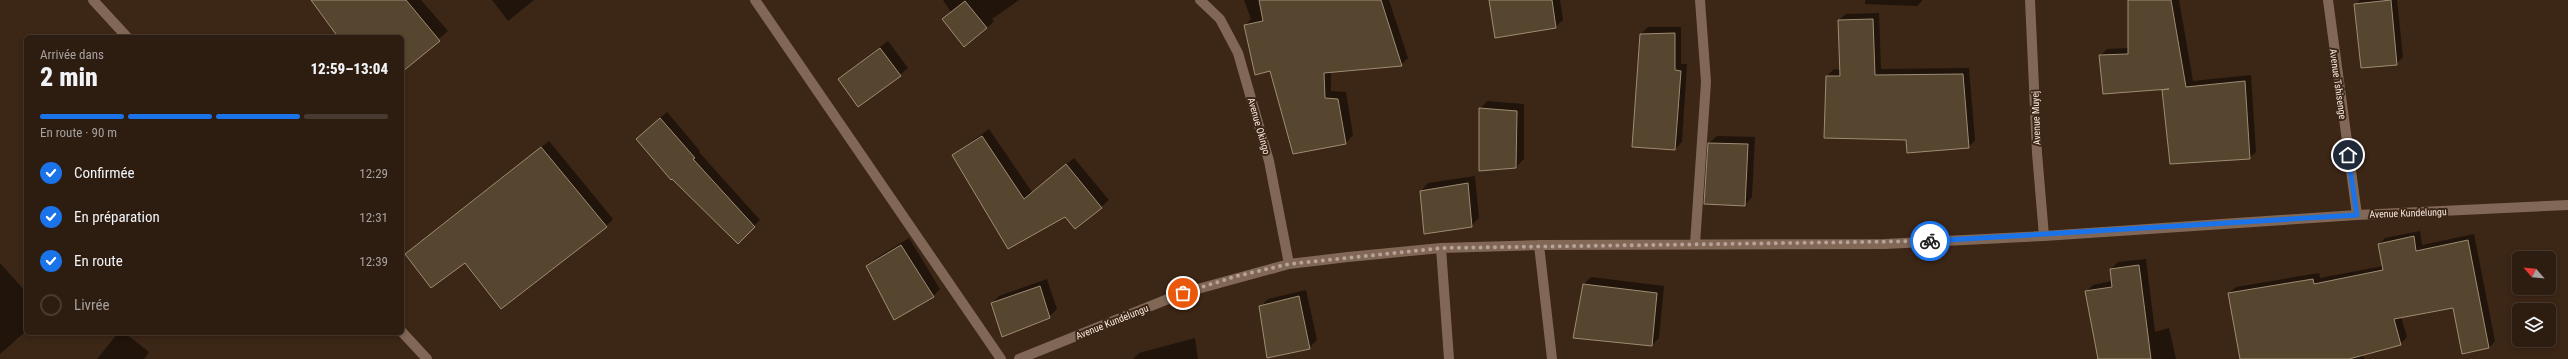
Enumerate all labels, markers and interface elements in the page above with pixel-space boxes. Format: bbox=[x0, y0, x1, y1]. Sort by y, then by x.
text: Arrivée dans bbox=[40, 47, 104, 62]
street label: Avenue Tshisenge bbox=[2328, 48, 2348, 120]
text: 12:59–13:04 bbox=[310, 60, 388, 78]
text: 2 min bbox=[40, 62, 98, 92]
street label: Avenue Muyej bbox=[2030, 91, 2042, 145]
street label: Avenue Okingo bbox=[1246, 96, 1272, 156]
text: En route · 90 m bbox=[40, 125, 117, 140]
pin bbox=[2331, 138, 2365, 172]
icon: home bbox=[2337, 144, 2359, 166]
icon: check bbox=[40, 162, 62, 184]
text: Confirmée bbox=[74, 164, 135, 182]
text: 12:29 bbox=[359, 166, 388, 181]
icon: check bbox=[40, 206, 62, 228]
street label: Avenue Kundelungu bbox=[2369, 206, 2447, 220]
text: En préparation bbox=[74, 208, 160, 226]
text: 12:31 bbox=[359, 210, 388, 225]
courier bbox=[1910, 221, 1950, 261]
icon: bike bbox=[1919, 230, 1941, 252]
icon: check bbox=[40, 250, 62, 272]
north arrow bbox=[2512, 251, 2556, 295]
map controls bbox=[2512, 251, 2556, 347]
text: En route bbox=[74, 252, 123, 270]
text: 12:39 bbox=[359, 254, 388, 269]
pin bbox=[1166, 276, 1200, 310]
icon: bag bbox=[1172, 282, 1194, 304]
text: Livrée bbox=[74, 296, 110, 314]
street label: Avenue Kundelungu bbox=[1074, 302, 1150, 342]
button: layers bbox=[2512, 303, 2556, 347]

